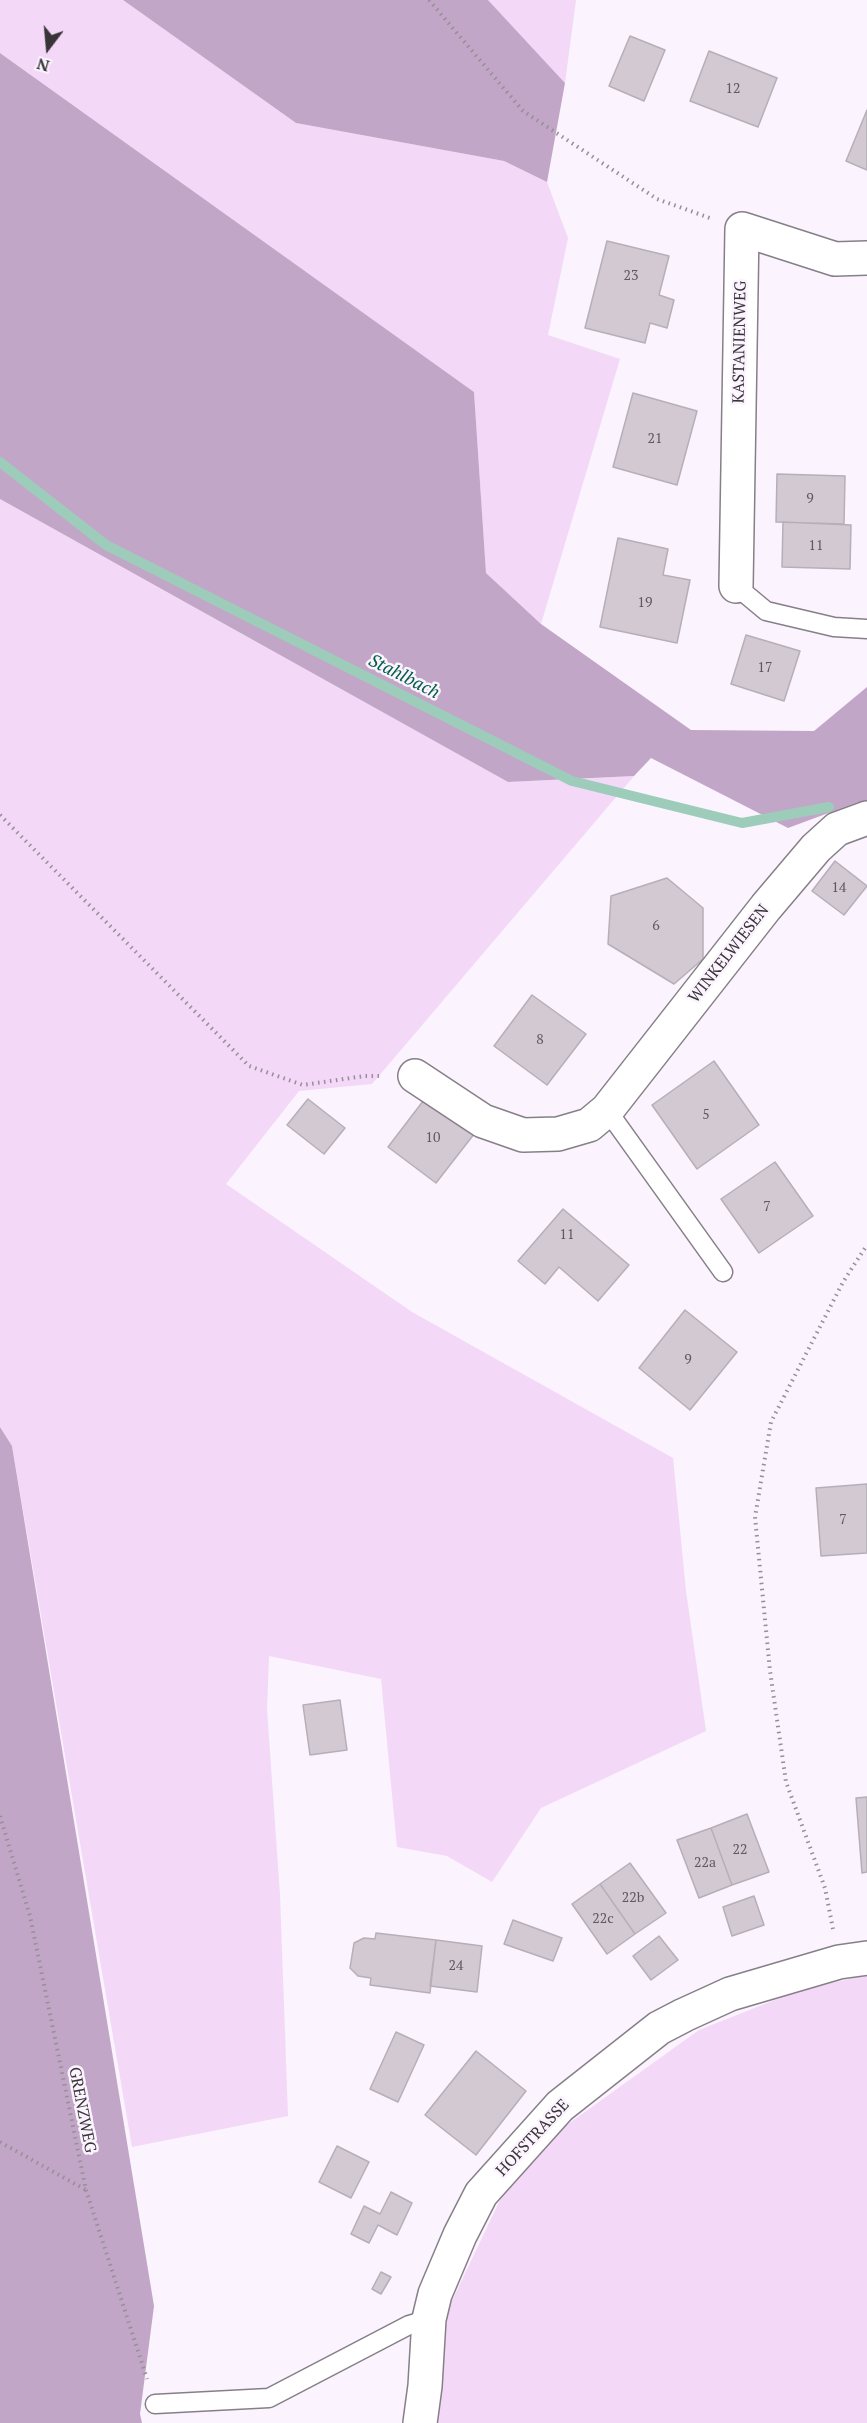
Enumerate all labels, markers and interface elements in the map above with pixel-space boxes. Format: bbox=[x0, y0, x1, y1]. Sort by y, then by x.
north arrow bbox=[18, 18, 78, 78]
text: N bbox=[34, 53, 52, 78]
house number: 12 bbox=[726, 81, 740, 97]
house number: 23 bbox=[624, 268, 638, 284]
street label: KASTANIENWEG bbox=[729, 281, 751, 403]
house number: 21 bbox=[648, 431, 662, 447]
house number: 9 bbox=[806, 491, 814, 507]
house number: 11 bbox=[809, 538, 823, 554]
house number: 19 bbox=[638, 595, 652, 611]
water label: Stahlbach bbox=[365, 650, 443, 704]
house number: 17 bbox=[758, 660, 772, 676]
house number: 14 bbox=[832, 880, 846, 896]
street label: WINKELWIESEN bbox=[685, 901, 773, 1007]
house number: 6 bbox=[652, 918, 660, 934]
house number: 8 bbox=[536, 1032, 544, 1048]
house number: 5 bbox=[702, 1107, 710, 1123]
house number: 10 bbox=[426, 1130, 440, 1146]
house number: 7 bbox=[763, 1199, 771, 1215]
house number: 11 bbox=[560, 1227, 574, 1243]
house number: 9 bbox=[684, 1352, 692, 1368]
house number: 7 bbox=[839, 1512, 847, 1528]
house number: 22 bbox=[733, 1842, 747, 1858]
house number: 22a bbox=[694, 1855, 716, 1871]
house number: 22b bbox=[622, 1890, 644, 1906]
house number: 22c bbox=[592, 1911, 614, 1927]
house number: 24 bbox=[449, 1958, 463, 1974]
street label: GRENZWEG bbox=[64, 2066, 100, 2154]
street label: HOFSTRASSE bbox=[492, 2096, 574, 2180]

